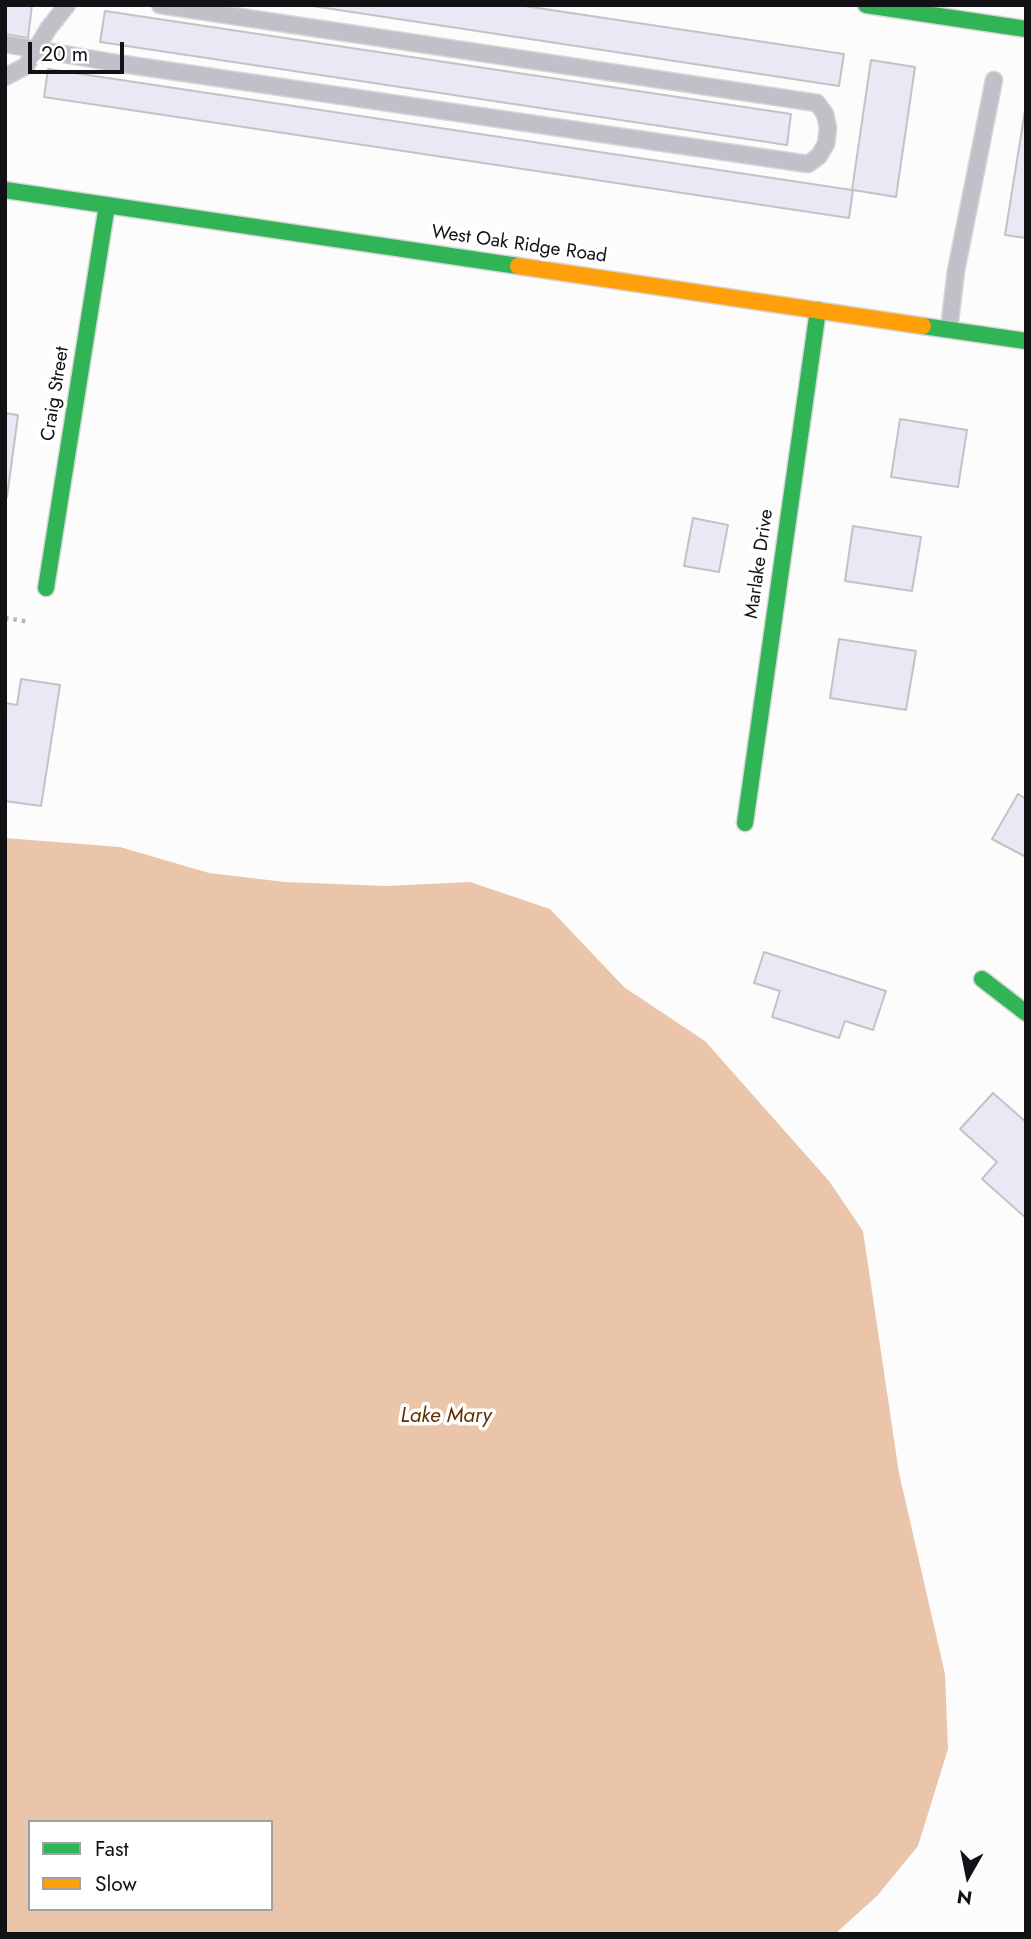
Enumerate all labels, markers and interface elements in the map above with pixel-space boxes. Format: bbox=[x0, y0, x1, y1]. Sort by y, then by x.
scale bar bbox=[32, 28, 128, 72]
text: 20 m bbox=[41, 39, 88, 69]
street label: West Oak Ridge Road bbox=[430, 221, 608, 269]
street label: Craig Street bbox=[37, 345, 75, 443]
street label: Marlake Drive bbox=[741, 508, 779, 620]
water label: Lake Mary bbox=[401, 1404, 491, 1430]
legend bbox=[28, 1820, 273, 1911]
text: Fast bbox=[95, 1834, 128, 1864]
north arrow bbox=[933, 1841, 1003, 1911]
text: Slow bbox=[95, 1869, 137, 1899]
text: N bbox=[955, 1883, 974, 1912]

